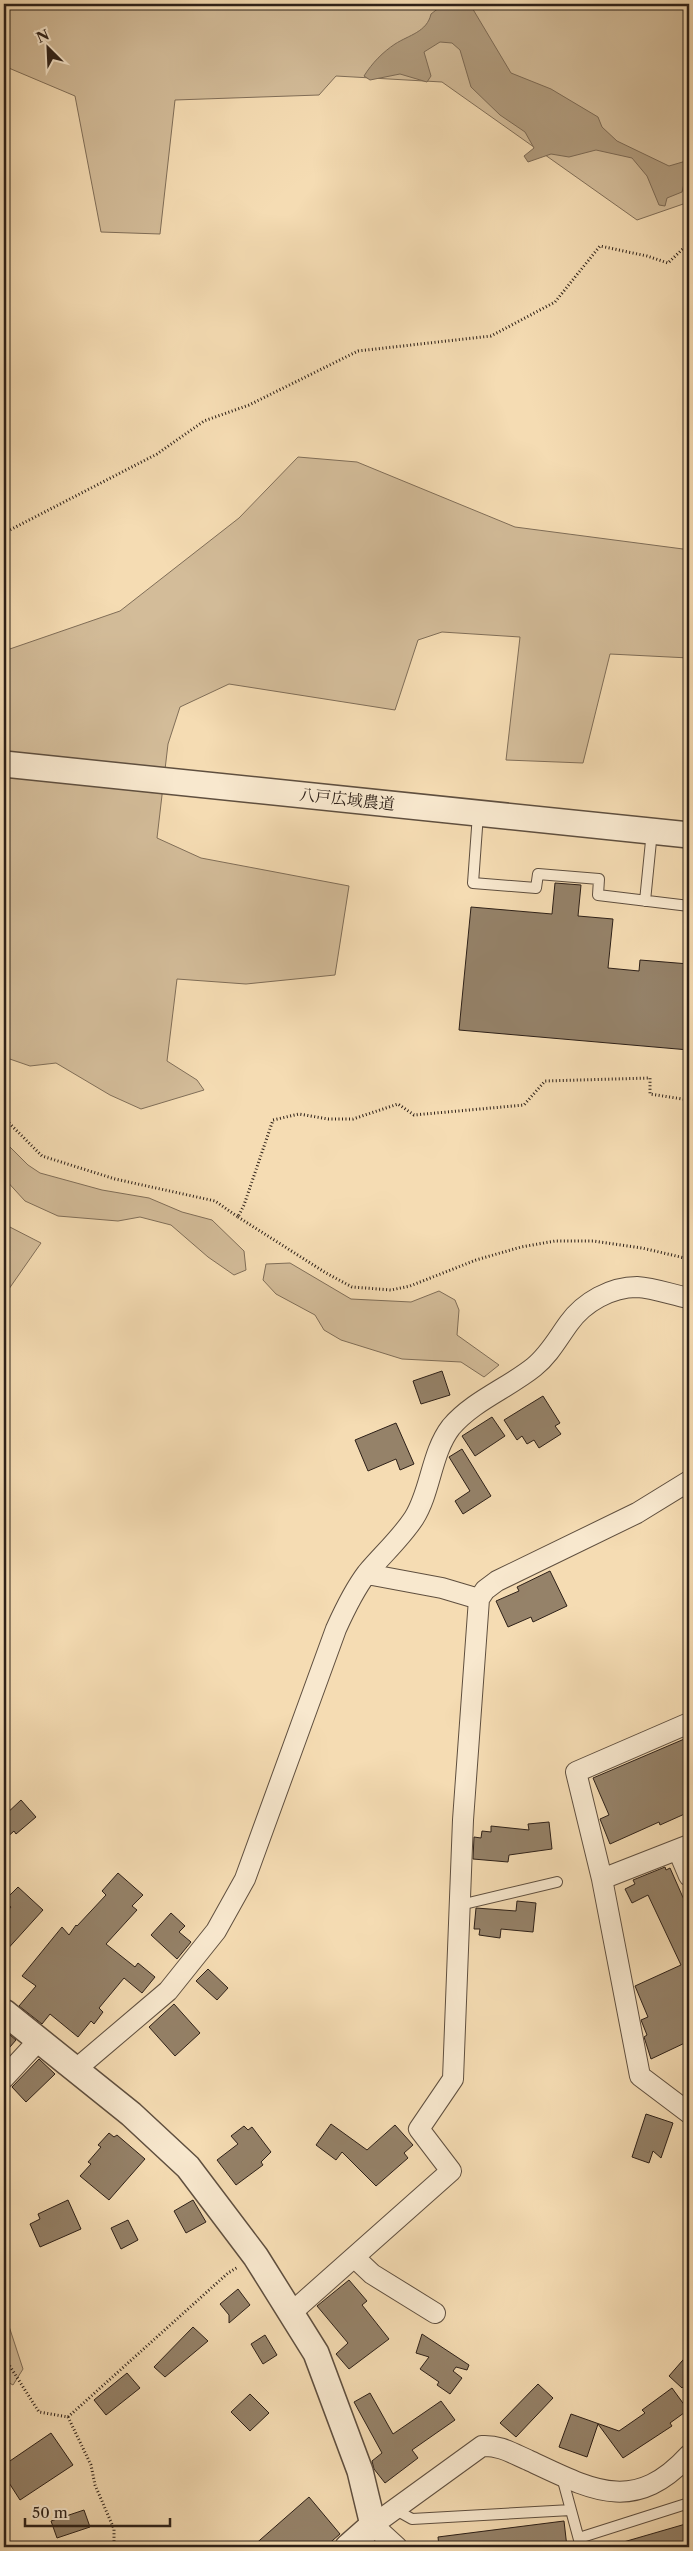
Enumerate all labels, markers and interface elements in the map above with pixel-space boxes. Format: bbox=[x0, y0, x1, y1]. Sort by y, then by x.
north arrow bbox=[22, 22, 72, 72]
text: N bbox=[33, 25, 52, 47]
street label: 八戸広域農道 bbox=[298, 784, 396, 814]
scale bar bbox=[25, 2496, 170, 2528]
text: 50 m bbox=[32, 2503, 68, 2522]

